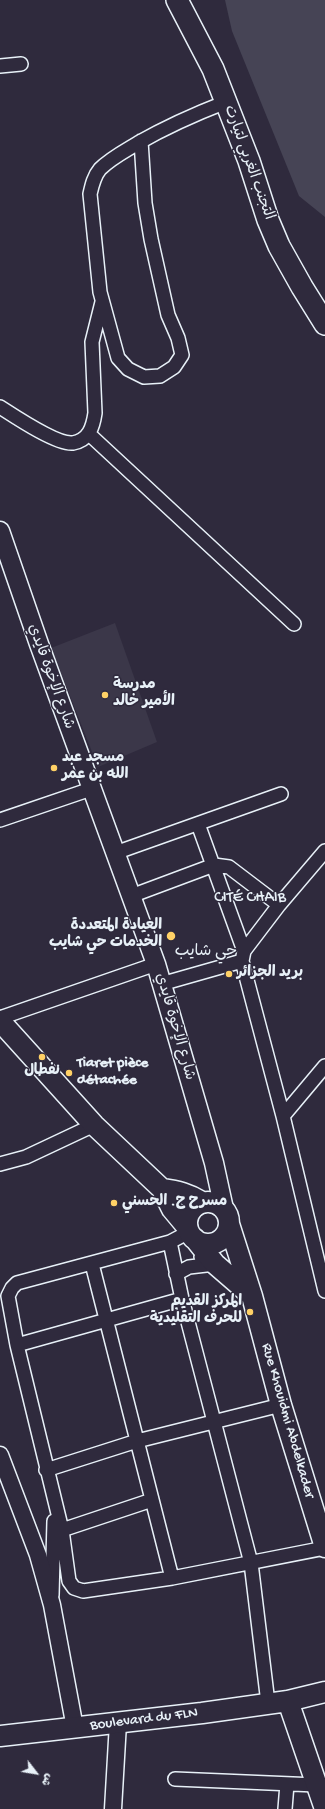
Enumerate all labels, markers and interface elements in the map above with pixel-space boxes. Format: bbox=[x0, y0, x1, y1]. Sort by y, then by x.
street label: التجنب الغربي لتيارت bbox=[219, 103, 277, 223]
street label: شارع الإخوة قايدي bbox=[23, 622, 77, 732]
place label: مدرسة الأمير خالد bbox=[113, 677, 175, 712]
marker: مدرسة الأمير خالد bbox=[100, 690, 110, 700]
place label: مسجد عبد الله بن عمر bbox=[62, 750, 128, 785]
marker: مسجد عبد الله بن عمر bbox=[49, 763, 59, 773]
district label: CITÉ CHAIB bbox=[209, 889, 291, 909]
place label: العيادة المتعددة الخدمات حي شايب bbox=[49, 918, 162, 953]
marker: العيادة المتعددة الخدمات حي شايب bbox=[165, 930, 177, 942]
district label: حي شايب bbox=[175, 943, 237, 963]
place label: بريد الجزائر bbox=[237, 965, 303, 983]
marker: بريد الجزائر bbox=[224, 969, 234, 979]
street label: شارع الإخوة قايدي bbox=[150, 971, 198, 1083]
marker: نفطال bbox=[37, 1052, 47, 1062]
place label: Tiaret pièce détachée bbox=[77, 1055, 148, 1090]
place label: نفطال bbox=[24, 1063, 60, 1081]
marker: Tiaret pièce détachée bbox=[64, 1068, 74, 1078]
place label: مسرح ح. الحسني bbox=[122, 1194, 227, 1212]
marker: مسرح ح. الحسني bbox=[109, 1198, 119, 1208]
place label: المركز القديم للحرف التقليدية bbox=[150, 1294, 242, 1329]
marker: المركز القديم للحرف التقليدية bbox=[245, 1307, 255, 1317]
street label: Rue Khouidmi Abdelkader bbox=[256, 1341, 318, 1501]
street label: Boulevard du FLN bbox=[89, 1704, 199, 1736]
north arrow bbox=[16, 1753, 56, 1793]
text: ش bbox=[38, 1771, 55, 1787]

